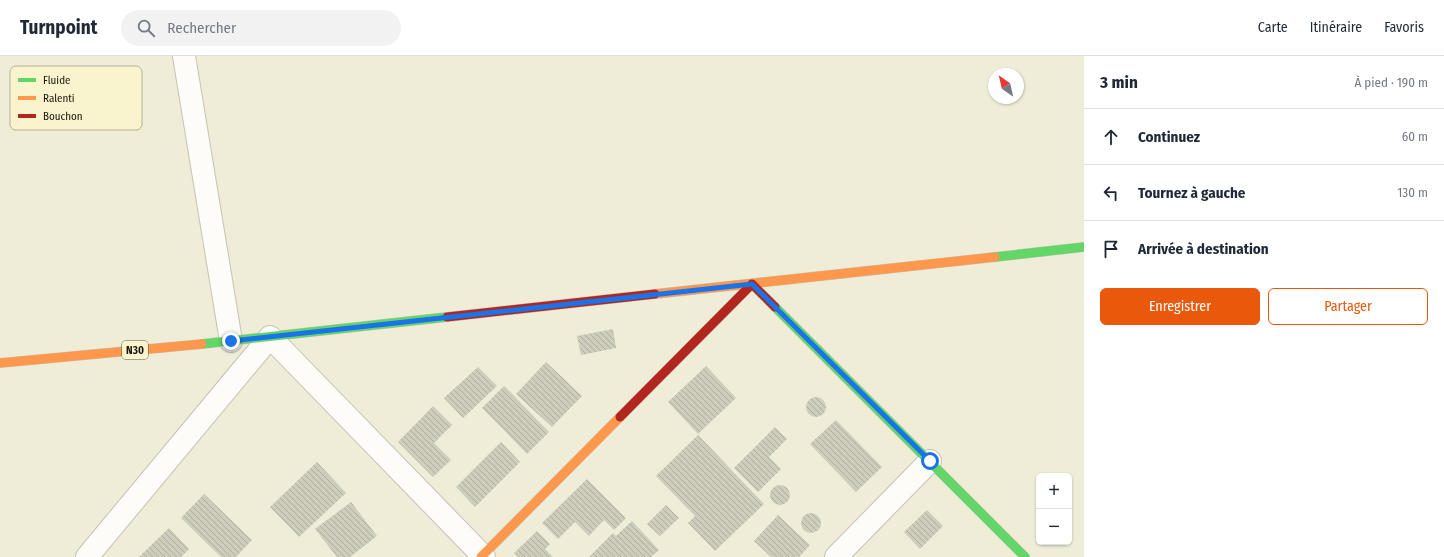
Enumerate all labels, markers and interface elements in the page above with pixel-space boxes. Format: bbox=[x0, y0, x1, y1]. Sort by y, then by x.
search box bbox=[121, 10, 401, 46]
text: Turnpoint bbox=[20, 16, 97, 39]
icon: search bbox=[135, 17, 157, 39]
text: Rechercher bbox=[167, 19, 236, 37]
text: Carte bbox=[1258, 19, 1288, 36]
text: Itinéraire bbox=[1310, 19, 1362, 36]
text: Favoris bbox=[1384, 19, 1424, 36]
legend bbox=[10, 66, 142, 130]
north arrow bbox=[988, 68, 1024, 104]
text: 3 min bbox=[1100, 72, 1138, 93]
text: Fluide bbox=[43, 74, 70, 87]
text: À pied · 190 m bbox=[1354, 75, 1428, 90]
text: Ralenti bbox=[43, 92, 75, 105]
text: Bouchon bbox=[43, 110, 83, 123]
icon: ahead bbox=[1100, 126, 1122, 148]
text: Continuez bbox=[1138, 128, 1200, 146]
text: 60 m bbox=[1402, 129, 1428, 144]
icon: left bbox=[1100, 182, 1122, 204]
text: Tournez à gauche bbox=[1138, 184, 1245, 202]
text: 130 m bbox=[1397, 185, 1428, 200]
icon: arrive bbox=[1100, 238, 1122, 260]
text: Arrivée à destination bbox=[1138, 240, 1269, 258]
button: Enregistrer bbox=[1100, 288, 1260, 325]
button: Partager bbox=[1268, 288, 1428, 325]
route end bbox=[222, 332, 240, 350]
road number: N30 bbox=[122, 341, 148, 359]
route start bbox=[921, 452, 939, 470]
map controls bbox=[1036, 473, 1072, 545]
button: + bbox=[1036, 473, 1072, 509]
button: − bbox=[1036, 509, 1072, 545]

